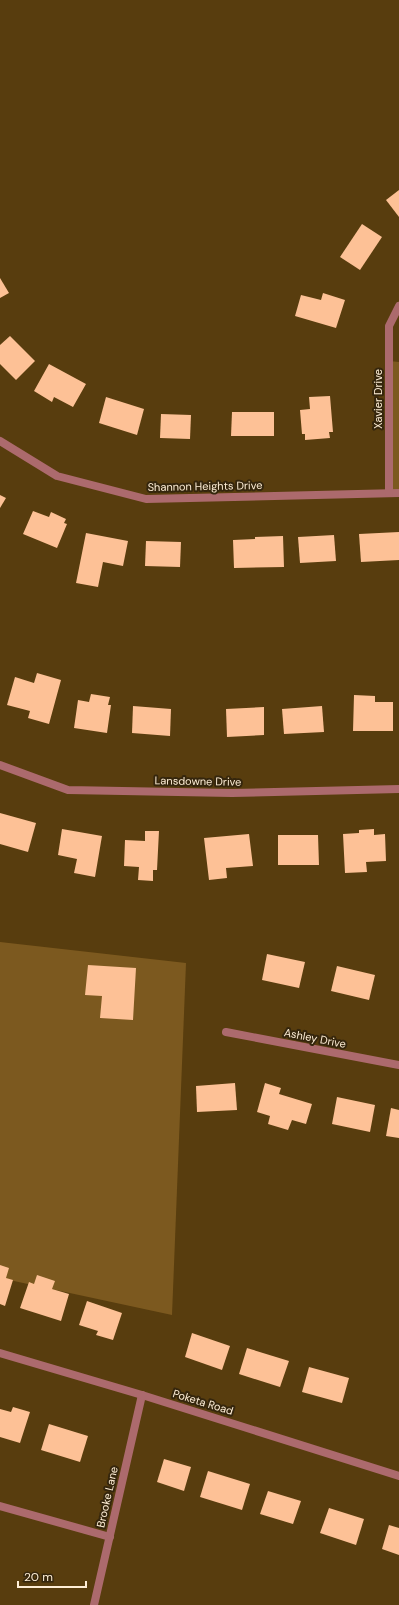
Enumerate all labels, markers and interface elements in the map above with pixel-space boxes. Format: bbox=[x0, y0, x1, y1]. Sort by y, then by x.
street label: Xavier Drive bbox=[371, 369, 385, 429]
street label: Shannon Heights Drive bbox=[148, 478, 262, 494]
street label: Lansdowne Drive bbox=[155, 773, 241, 789]
street label: Ashley Drive bbox=[283, 1025, 347, 1051]
street label: Poketa Road bbox=[171, 1386, 235, 1418]
street label: Brooke Lane bbox=[93, 1465, 121, 1529]
scale bar bbox=[18, 1563, 86, 1589]
text: 20 m bbox=[24, 1569, 53, 1585]

